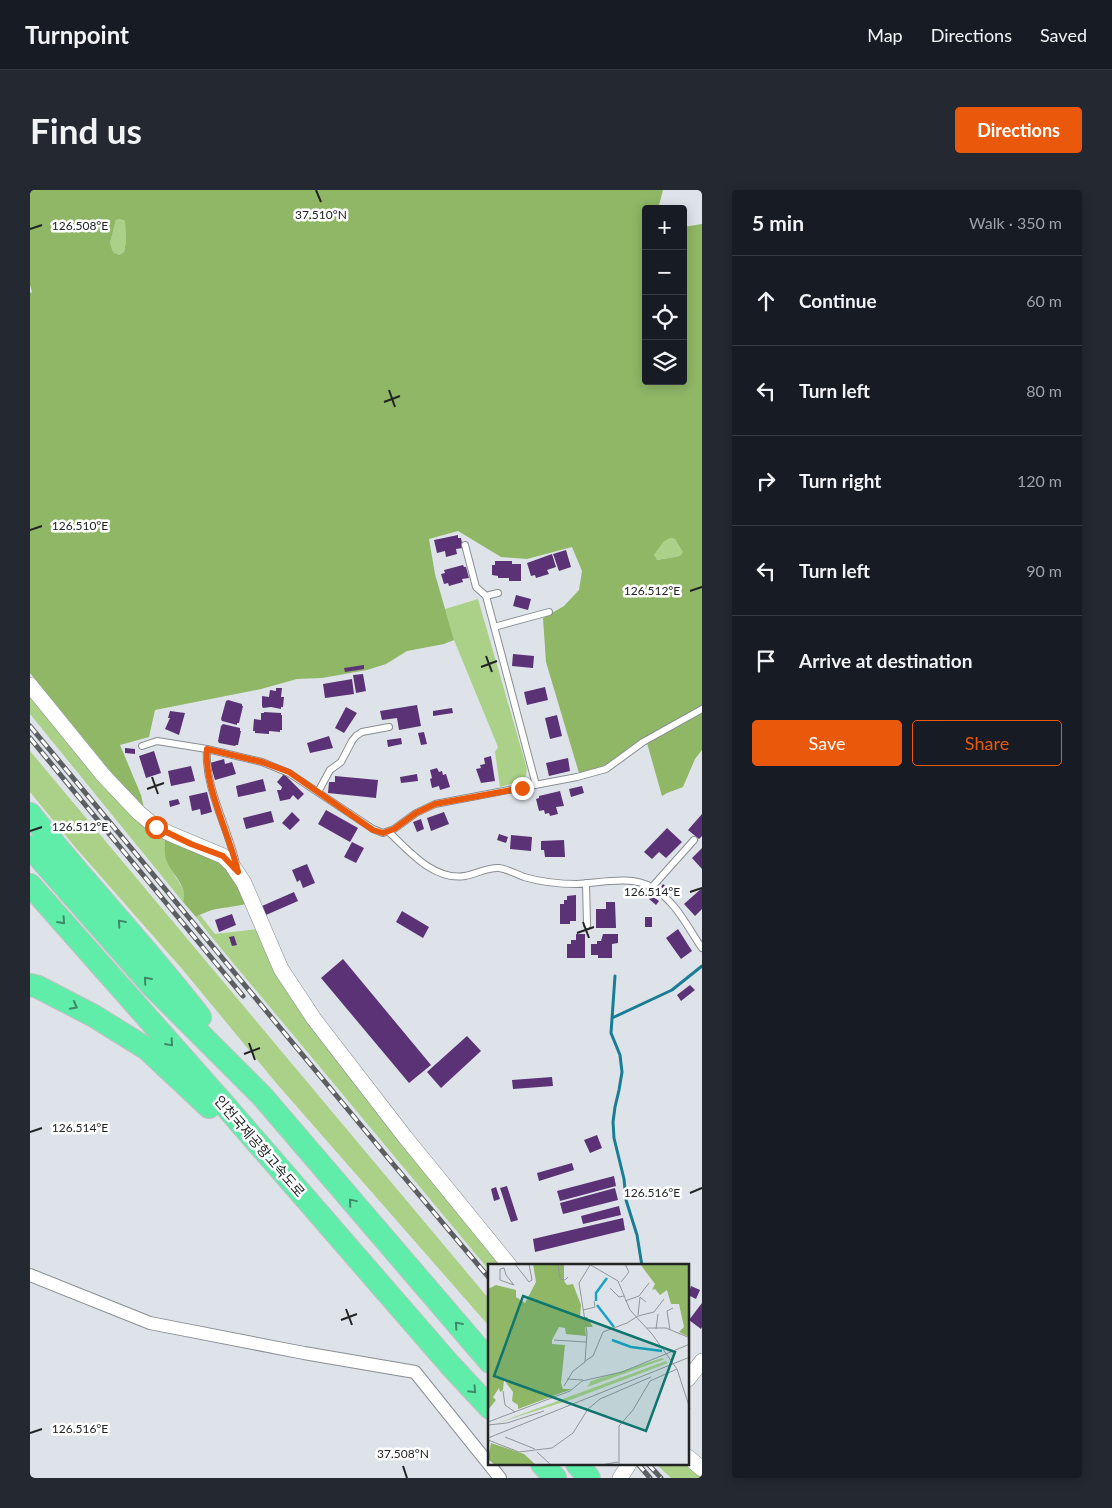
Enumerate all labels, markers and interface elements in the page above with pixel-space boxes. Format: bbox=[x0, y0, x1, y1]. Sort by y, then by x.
text: Turnpoint bbox=[25, 20, 129, 49]
text: Map bbox=[867, 24, 903, 46]
text: Directions bbox=[931, 24, 1012, 46]
text: Saved bbox=[1040, 24, 1087, 46]
button: Directions bbox=[955, 107, 1082, 153]
text: Find us bbox=[30, 109, 142, 151]
map controls bbox=[642, 205, 687, 385]
button: + bbox=[642, 205, 687, 250]
text: 37.510°N bbox=[295, 207, 347, 222]
text: 5 min bbox=[752, 210, 804, 235]
text: Walk · 350 m bbox=[969, 213, 1062, 232]
text: 126.508°E bbox=[52, 218, 108, 233]
button: − bbox=[642, 250, 687, 295]
icon: ahead bbox=[752, 287, 780, 315]
text: Continue bbox=[799, 289, 877, 312]
text: 60 m bbox=[1026, 291, 1062, 310]
button: locate bbox=[642, 295, 687, 340]
button: layers bbox=[642, 340, 687, 385]
icon: left bbox=[752, 377, 780, 405]
text: Turn left bbox=[799, 379, 870, 402]
text: 80 m bbox=[1026, 381, 1062, 400]
icon: right bbox=[752, 467, 780, 495]
text: Turn right bbox=[799, 469, 881, 492]
text: 120 m bbox=[1017, 471, 1062, 490]
text: 126.510°E bbox=[52, 518, 108, 533]
icon: left bbox=[752, 557, 780, 585]
text: Turn left bbox=[799, 559, 870, 582]
text: 90 m bbox=[1026, 561, 1062, 580]
text: 126.512°E bbox=[624, 583, 680, 598]
icon: arrive bbox=[752, 647, 780, 675]
text: Arrive at destination bbox=[799, 649, 972, 672]
button: Save bbox=[752, 720, 902, 766]
button: Share bbox=[912, 720, 1062, 766]
route end bbox=[511, 777, 534, 800]
route start bbox=[145, 816, 168, 839]
text: 126.512°E bbox=[52, 819, 108, 834]
text: 126.514°E bbox=[624, 884, 680, 899]
one-way arrow bbox=[57, 916, 66, 925]
one-way arrow bbox=[118, 919, 127, 928]
one-way arrow bbox=[144, 976, 153, 985]
one-way arrow bbox=[68, 1000, 77, 1010]
one-way arrow bbox=[165, 1037, 174, 1046]
street label: 인천국제공항고속도로 bbox=[211, 1092, 309, 1200]
text: 126.514°E bbox=[52, 1120, 108, 1135]
text: 126.516°E bbox=[624, 1185, 680, 1200]
one-way arrow bbox=[349, 1198, 358, 1207]
inset map bbox=[488, 1264, 690, 1466]
one-way arrow bbox=[455, 1322, 463, 1331]
one-way arrow bbox=[467, 1384, 476, 1393]
text: 126.516°E bbox=[52, 1421, 108, 1436]
text: 37.508°N bbox=[377, 1446, 429, 1461]

